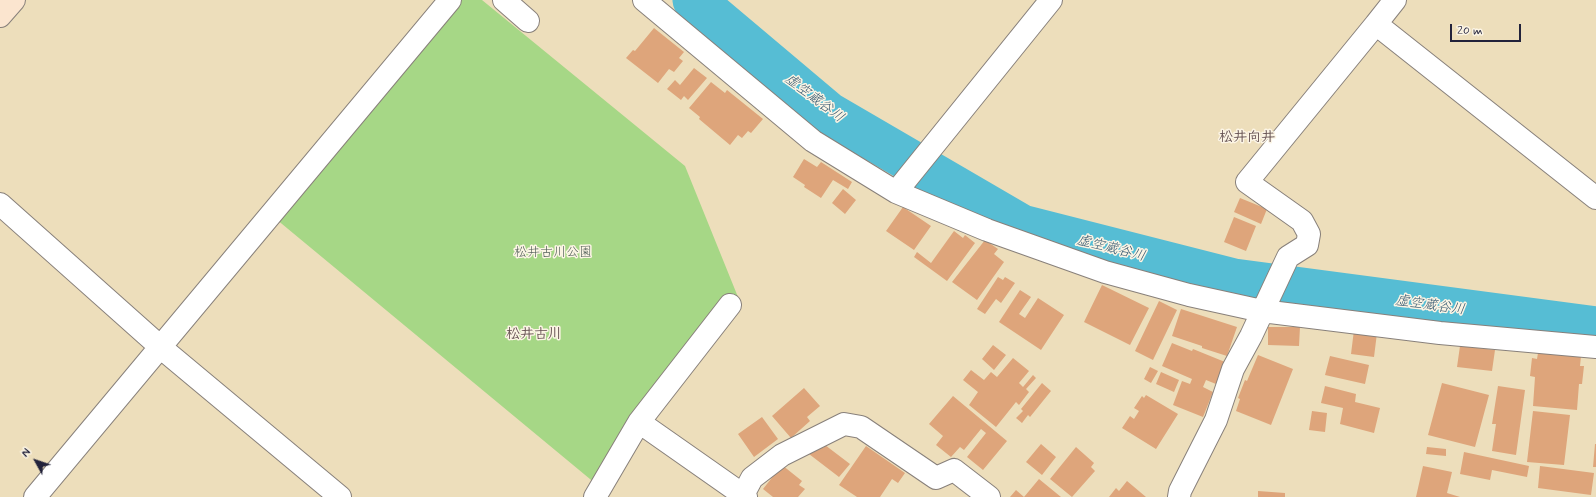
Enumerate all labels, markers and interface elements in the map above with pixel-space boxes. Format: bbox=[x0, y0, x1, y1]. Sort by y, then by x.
scale bar bbox=[1452, 16, 1523, 42]
text: 20 m bbox=[1457, 23, 1483, 39]
water label: 虚空蔵谷川 bbox=[781, 71, 847, 127]
district label: 松井向井 bbox=[1219, 130, 1275, 146]
water label: 虚空蔵谷川 bbox=[1075, 232, 1147, 266]
park label: 松井古川公園 bbox=[514, 245, 592, 261]
water label: 虚空蔵谷川 bbox=[1394, 293, 1466, 319]
district label: 松井古川 bbox=[506, 327, 562, 343]
north arrow bbox=[16, 441, 56, 481]
text: N bbox=[19, 446, 35, 461]

